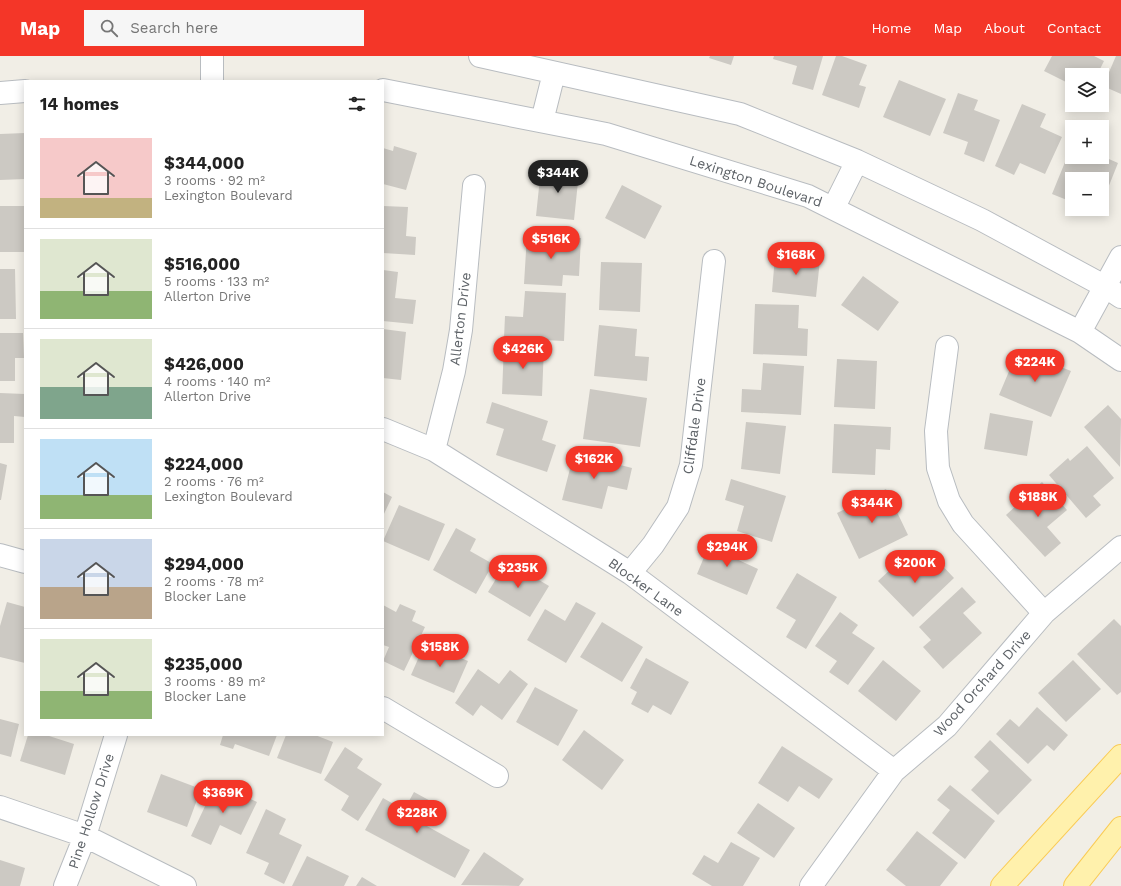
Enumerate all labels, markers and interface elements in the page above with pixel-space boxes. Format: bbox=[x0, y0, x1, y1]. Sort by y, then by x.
search box bbox=[84, 10, 364, 46]
text: Map bbox=[20, 17, 60, 40]
icon: search bbox=[98, 17, 120, 39]
text: Search here bbox=[130, 19, 218, 37]
text: Home bbox=[871, 20, 911, 36]
text: Map bbox=[933, 20, 962, 36]
text: About bbox=[984, 20, 1025, 36]
text: Contact bbox=[1047, 20, 1101, 36]
map controls bbox=[1065, 68, 1109, 216]
button: layers bbox=[1065, 68, 1109, 112]
icon: filters bbox=[346, 93, 368, 115]
text: 14 homes bbox=[40, 94, 119, 114]
button: + bbox=[1065, 120, 1109, 164]
street label: Lexington Boulevard bbox=[688, 152, 824, 210]
text: $344,000 bbox=[164, 153, 244, 173]
icon: home bbox=[72, 154, 120, 202]
pin: $344K bbox=[530, 160, 586, 194]
text: $344K bbox=[537, 165, 579, 180]
button: − bbox=[1065, 172, 1109, 216]
text: 3 rooms · 92 m² bbox=[164, 173, 265, 188]
text: Lexington Boulevard bbox=[164, 188, 293, 203]
pin: $516K bbox=[523, 226, 579, 260]
text: $516K bbox=[532, 231, 570, 246]
pin: $168K bbox=[768, 242, 824, 276]
text: $168K bbox=[776, 247, 816, 262]
text: $516,000 bbox=[164, 254, 240, 274]
icon: home bbox=[72, 255, 120, 303]
street label: Allerton Drive bbox=[446, 272, 474, 366]
text: 5 rooms · 133 m² bbox=[164, 274, 269, 289]
text: Allerton Drive bbox=[164, 289, 251, 304]
pin: $426K bbox=[495, 336, 551, 370]
text: $426K bbox=[502, 341, 544, 356]
pin: $224K bbox=[1007, 349, 1063, 383]
text: $426,000 bbox=[164, 354, 244, 374]
text: $224K bbox=[1014, 354, 1056, 369]
icon: home bbox=[72, 355, 120, 403]
text: 4 rooms · 140 m² bbox=[164, 374, 271, 389]
street label: Cliffdale Drive bbox=[679, 377, 709, 475]
text: Allerton Drive bbox=[164, 389, 251, 404]
pin: $162K bbox=[566, 446, 622, 480]
text: $162K bbox=[575, 451, 613, 466]
text: $224,000 bbox=[164, 454, 243, 474]
icon: home bbox=[72, 455, 120, 503]
text: 2 rooms · 76 m² bbox=[164, 474, 264, 489]
pin: $188K bbox=[1010, 484, 1066, 518]
text: Lexington Boulevard bbox=[164, 489, 293, 504]
text: $188K bbox=[1018, 489, 1058, 504]
pin: $344K bbox=[844, 490, 900, 524]
text: $344K bbox=[851, 495, 893, 510]
pin: $294K bbox=[699, 534, 755, 568]
text: $294K bbox=[706, 539, 748, 554]
pin: $200K bbox=[887, 550, 943, 584]
text: $294,000 bbox=[164, 554, 244, 574]
street label: Blocker Lane bbox=[605, 554, 687, 620]
icon: home bbox=[72, 555, 120, 603]
pin: $235K bbox=[490, 555, 546, 589]
text: $200K bbox=[894, 555, 936, 570]
text: $235K bbox=[498, 560, 538, 575]
text: 2 rooms · 78 m² bbox=[164, 574, 264, 589]
text: Blocker Lane bbox=[164, 589, 246, 604]
street label: Wood Orchard Drive bbox=[930, 627, 1034, 739]
pin: $158K bbox=[412, 634, 468, 668]
text: $158K bbox=[421, 639, 459, 654]
text: $235,000 bbox=[164, 654, 243, 674]
icon: home bbox=[72, 655, 120, 703]
text: 3 rooms · 89 m² bbox=[164, 674, 265, 689]
text: Blocker Lane bbox=[164, 689, 246, 704]
street label: Pine Hollow Drive bbox=[65, 751, 117, 871]
pin: $369K bbox=[195, 780, 251, 814]
text: $369K bbox=[202, 785, 244, 800]
pin: $228K bbox=[389, 800, 445, 834]
text: $228K bbox=[397, 805, 438, 820]

